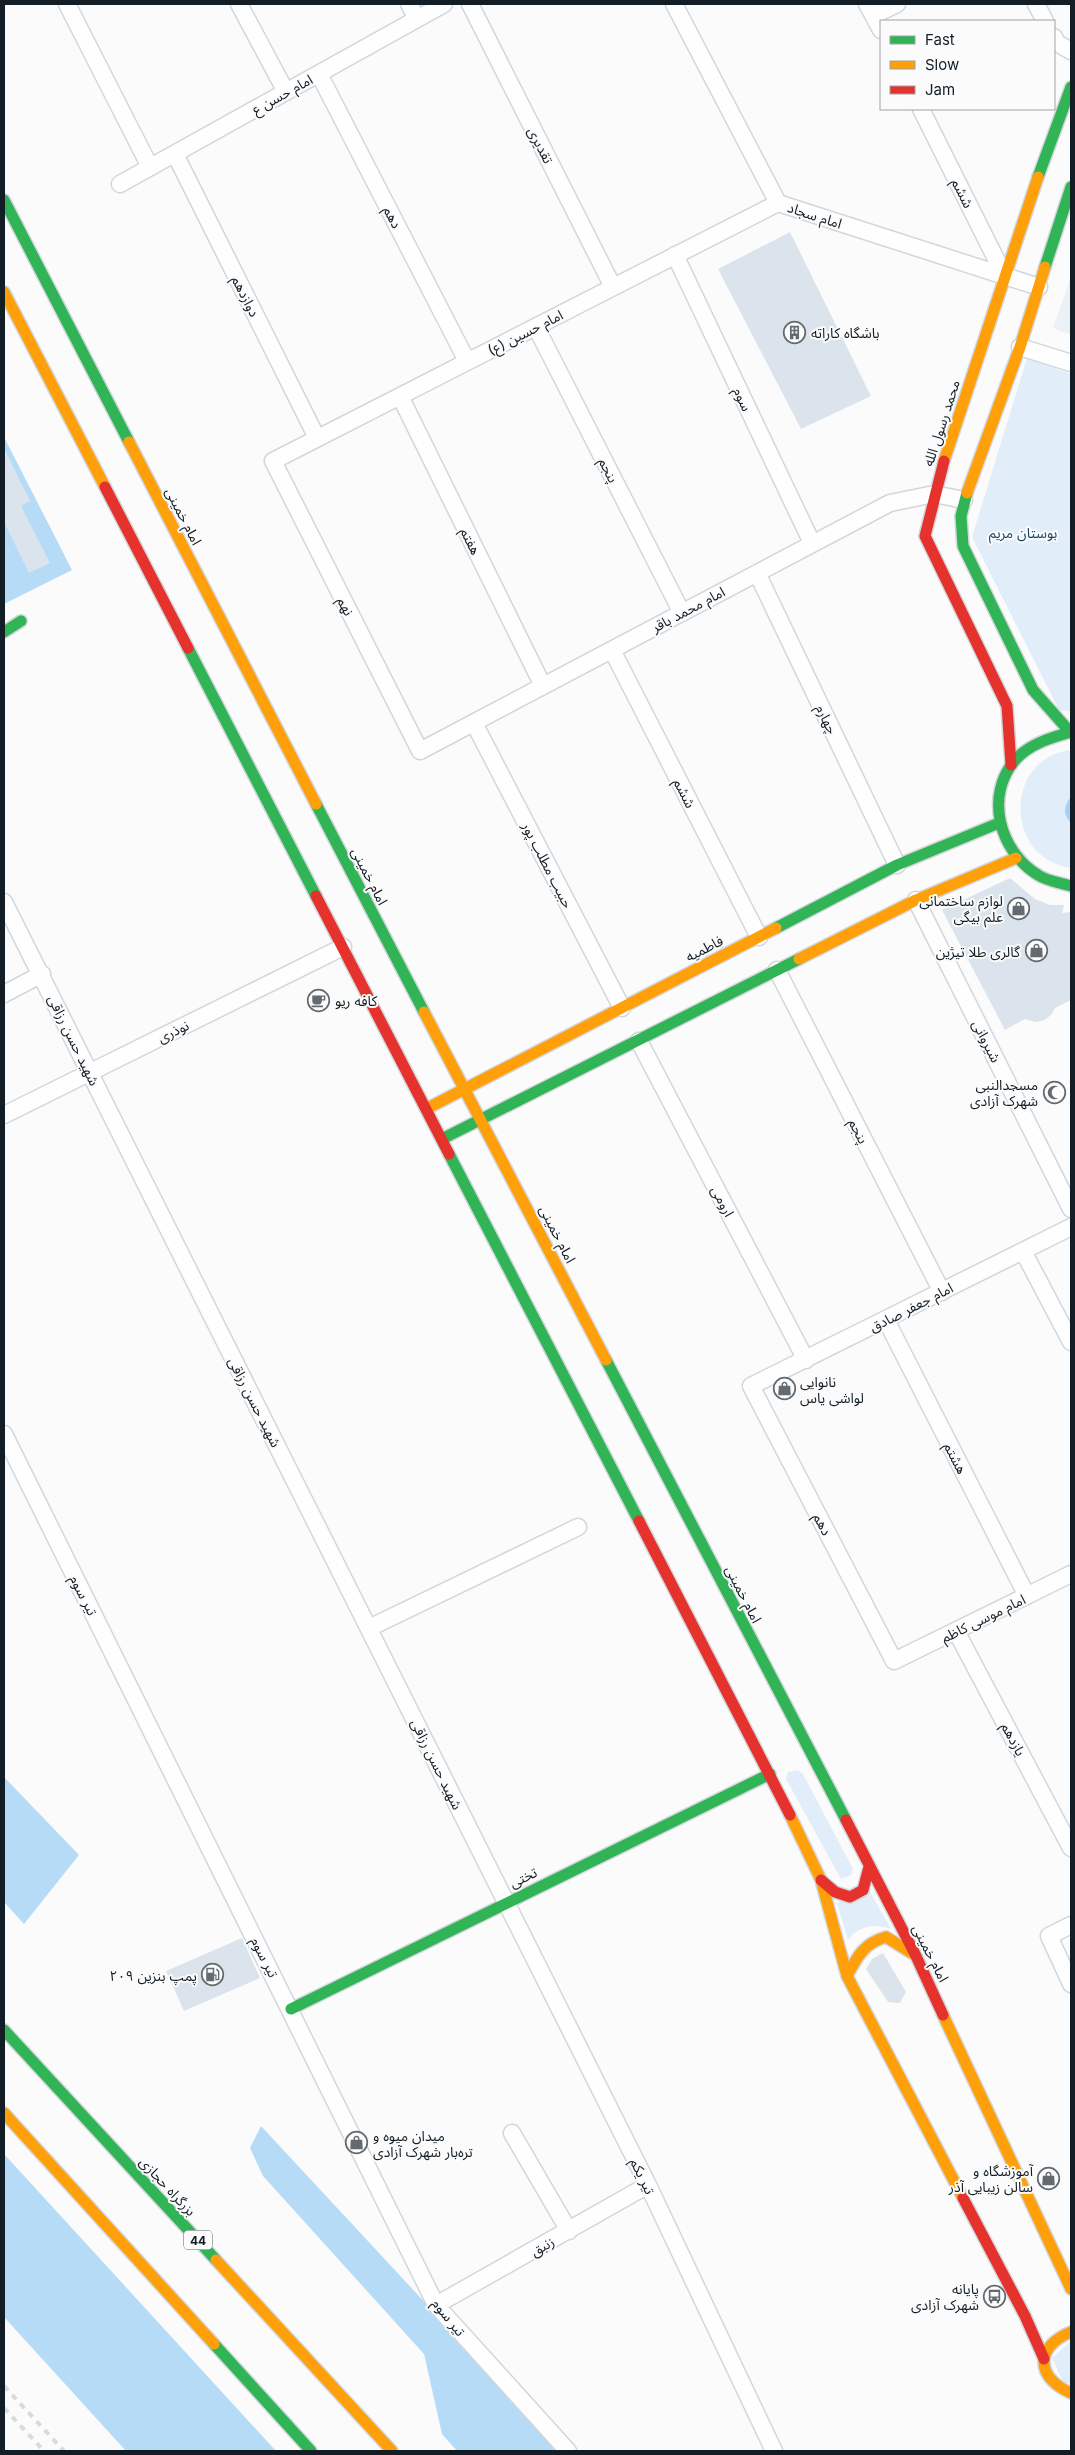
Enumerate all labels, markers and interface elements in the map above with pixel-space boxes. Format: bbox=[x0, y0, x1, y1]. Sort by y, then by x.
legend bbox=[880, 20, 1055, 110]
text: Fast bbox=[925, 30, 955, 49]
text: Slow bbox=[925, 55, 959, 74]
street label: امام حسن ع bbox=[249, 70, 317, 120]
text: Jam bbox=[925, 80, 955, 99]
street label: تقدیری bbox=[524, 124, 557, 167]
street label: ششم bbox=[946, 175, 978, 212]
street label: امام سجاد bbox=[785, 198, 844, 235]
street label: دهم bbox=[378, 203, 406, 233]
street label: دوازدهم bbox=[226, 273, 264, 321]
street label: امام حسین (ع) bbox=[484, 306, 567, 361]
building icon: باشگاه کاراته bbox=[783, 320, 807, 344]
place label: باشگاه کاراته bbox=[811, 324, 880, 342]
street label: محمد رسول الله bbox=[919, 378, 964, 469]
street label: سوم bbox=[727, 384, 756, 415]
street label: پنجم bbox=[593, 455, 622, 487]
street label: امام خمینی bbox=[160, 484, 206, 549]
park label: بوستان مریم bbox=[989, 524, 1058, 544]
street label: هفتم bbox=[455, 525, 485, 559]
street label: امام محمد باقر bbox=[647, 583, 729, 639]
street label: نهم bbox=[332, 594, 358, 620]
street label: چهارم bbox=[810, 701, 841, 738]
street label: ششم bbox=[668, 775, 700, 812]
street label: حبیب مطلب پور bbox=[517, 818, 577, 912]
street label: امام خمینی bbox=[346, 844, 392, 909]
place label: لوازم ساختمانی علم بیگی bbox=[919, 892, 1003, 928]
shop icon: لوازم ساختمانی علم بیگی bbox=[1007, 896, 1031, 920]
street label: فاطمیه bbox=[682, 931, 726, 965]
shop icon: گالری طلا تیژین bbox=[1024, 939, 1048, 963]
place label: گالری طلا تیژین bbox=[936, 943, 1020, 961]
cafe icon: کافه ریو bbox=[307, 988, 331, 1012]
street label: شهید حسن رزاقی bbox=[44, 992, 103, 1089]
place label: کافه ریو bbox=[335, 992, 378, 1010]
street label: نوذری bbox=[155, 1016, 192, 1047]
street label: شیروانی bbox=[968, 1017, 1005, 1066]
place label: مسجدالنبی شهرک آزادی bbox=[970, 1076, 1038, 1110]
mosque icon: مسجدالنبی شهرک آزادی bbox=[1042, 1080, 1066, 1104]
street label: پنجم bbox=[843, 1116, 872, 1148]
street label: ارومی bbox=[707, 1183, 738, 1220]
street label: امام خمینی bbox=[534, 1202, 580, 1267]
street label: امام جعفر صادق bbox=[866, 1279, 957, 1338]
street label: شهید حسن رزاقی bbox=[224, 1354, 285, 1450]
place label: نانوایی لواشی یاس bbox=[800, 1373, 864, 1407]
shop icon: نانوایی لواشی یاس bbox=[772, 1377, 796, 1401]
street label: هشتم bbox=[938, 1439, 971, 1478]
street label: دهم bbox=[808, 1510, 836, 1540]
street label: امام خمینی bbox=[720, 1562, 766, 1627]
street label: تیر سوم bbox=[64, 1572, 101, 1619]
street label: امام موسی کاظم bbox=[938, 1590, 1029, 1648]
street label: شهید حسن رزاقی bbox=[407, 1716, 466, 1813]
street label: یازدهم bbox=[995, 1719, 1030, 1760]
street label: تختی bbox=[506, 1863, 540, 1892]
street label: امام خمینی bbox=[907, 1921, 953, 1986]
street label: تیر سوم bbox=[245, 1934, 282, 1981]
fuel station icon: پمپ بنزین ۲۰۹ bbox=[201, 1963, 225, 1987]
place label: پمپ بنزین ۲۰۹ bbox=[109, 1967, 197, 1986]
place label: میدان میوه و تره‌بار شهرک آزادی bbox=[373, 2127, 473, 2161]
shop icon: میدان میوه و تره‌بار شهرک آزادی bbox=[345, 2131, 369, 2155]
street label: بزرگراه حجازی bbox=[136, 2153, 200, 2220]
street label: تیر یکم bbox=[624, 2155, 659, 2198]
place label: آموزشگاه و سالن زیبایی آذر bbox=[948, 2162, 1034, 2196]
shop icon: آموزشگاه و سالن زیبایی آذر bbox=[1037, 2166, 1061, 2190]
road number: 44 bbox=[184, 2230, 212, 2250]
street label: زنبق bbox=[527, 2233, 558, 2261]
place label: پایانه شهرک آزادی bbox=[911, 2280, 979, 2314]
bus stop icon: پایانه شهرک آزادی bbox=[983, 2284, 1007, 2308]
street label: تیر سوم bbox=[426, 2295, 469, 2341]

